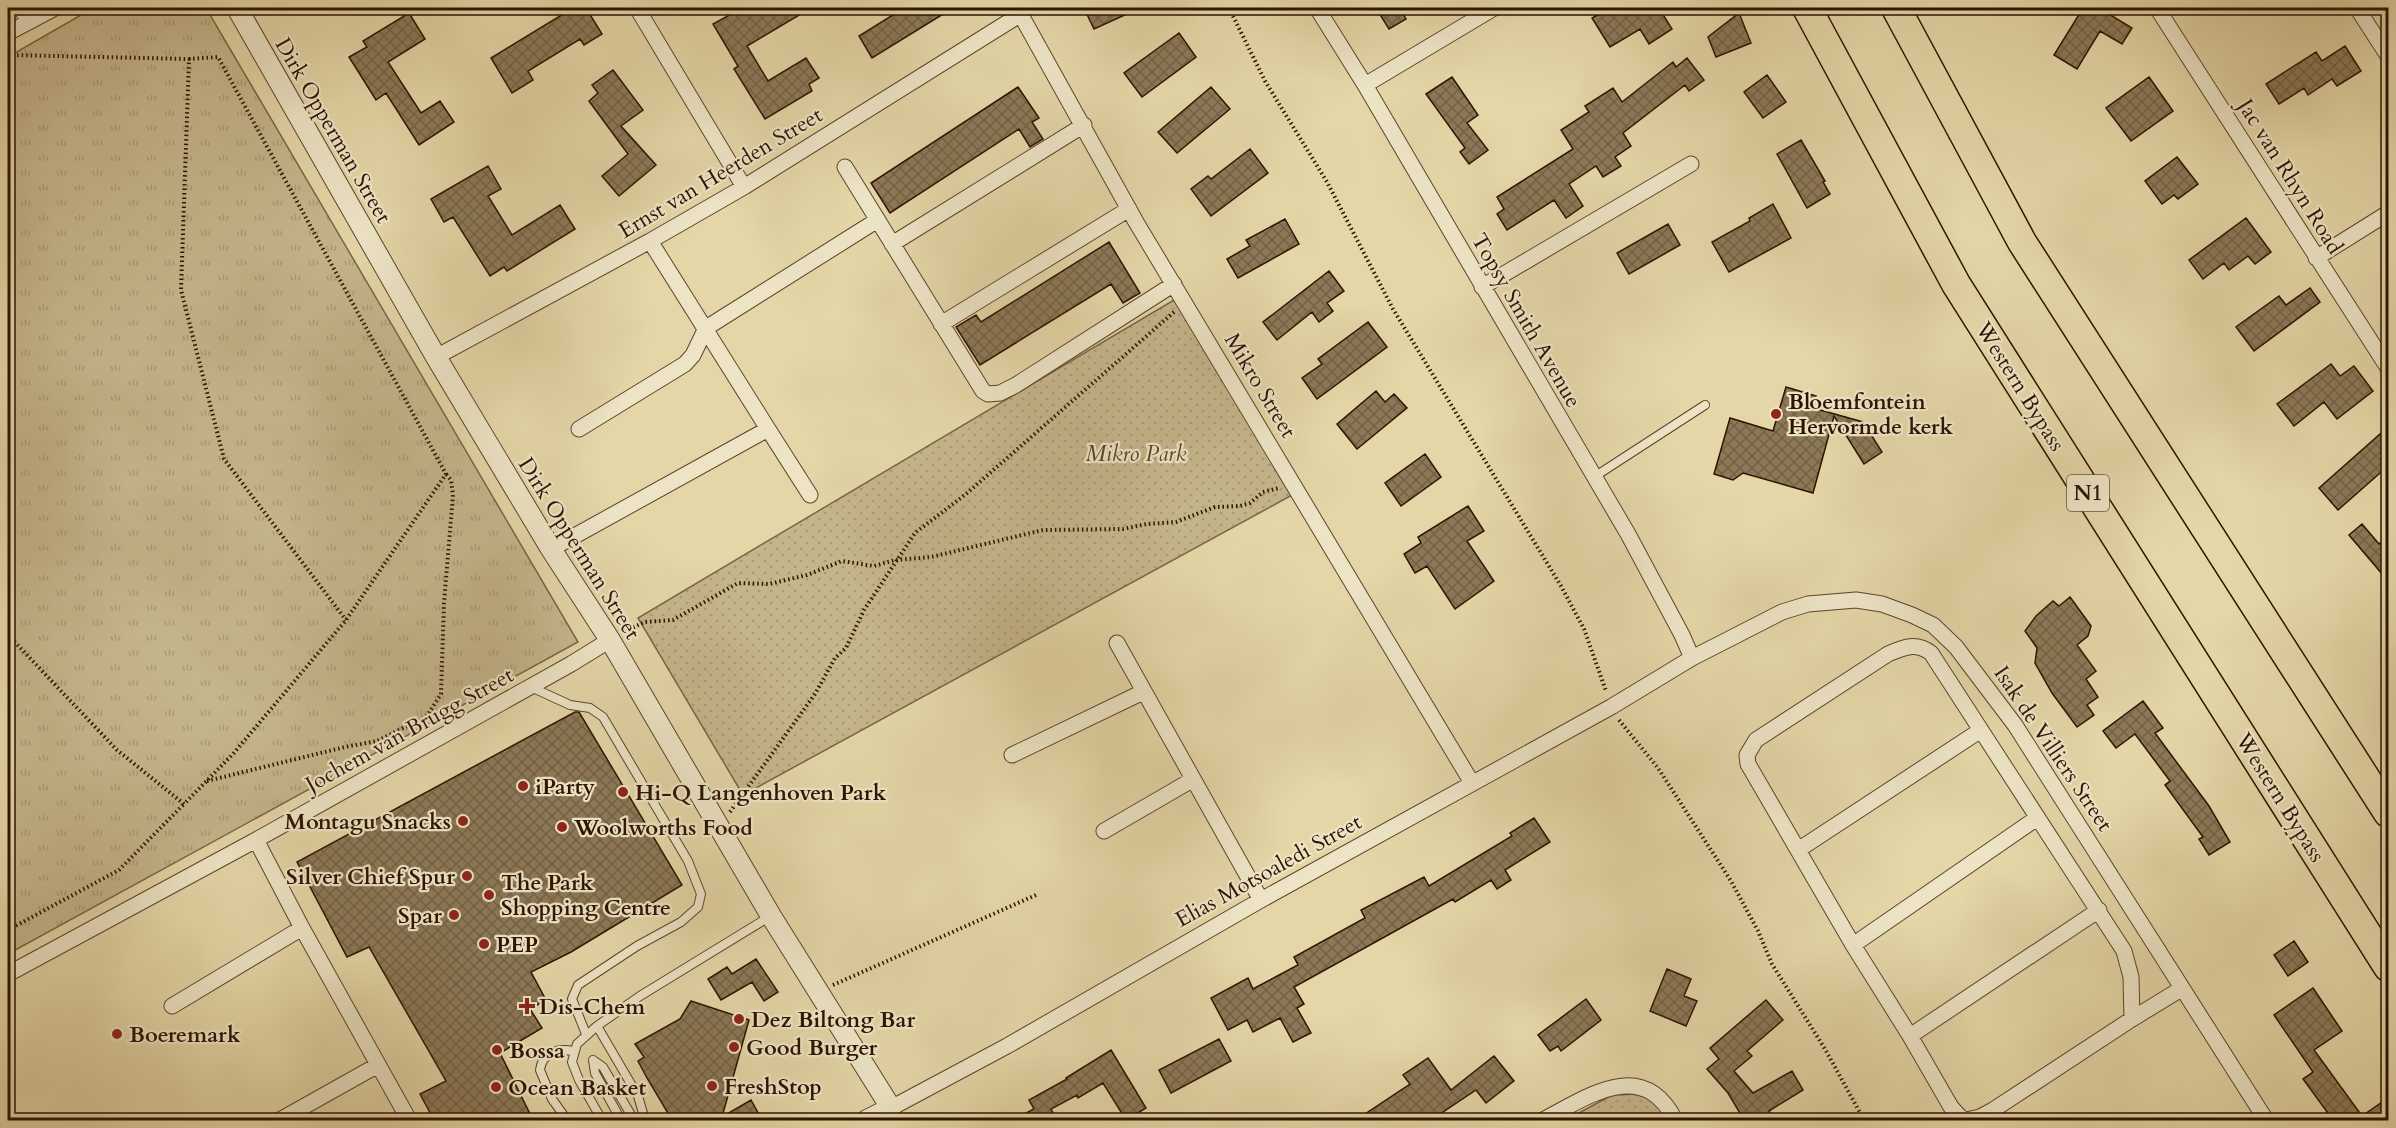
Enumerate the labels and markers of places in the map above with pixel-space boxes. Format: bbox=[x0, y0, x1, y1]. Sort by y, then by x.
place label: Bloemfontein Hervormde kerk bbox=[1788, 387, 1954, 442]
marker: Bloemfontein Hervormde kerk bbox=[1769, 407, 1783, 421]
place label: iParty bbox=[535, 772, 595, 802]
place label: Hi-Q Langenhoven Park bbox=[635, 778, 887, 808]
marker: iParty bbox=[516, 779, 530, 793]
marker: Hi-Q Langenhoven Park bbox=[616, 785, 630, 799]
place label: Montagu Snacks bbox=[285, 807, 451, 837]
place label: Woolworths Food bbox=[573, 813, 753, 843]
marker: Montagu Snacks bbox=[456, 814, 470, 828]
marker: Woolworths Food bbox=[555, 820, 569, 834]
place label: Silver Chief Spur bbox=[286, 862, 455, 892]
place label: The Park Shopping Centre bbox=[501, 868, 671, 923]
marker: Silver Chief Spur bbox=[460, 869, 474, 883]
marker: The Park Shopping Centre bbox=[482, 888, 496, 902]
place label: Spar bbox=[398, 901, 442, 931]
marker: Spar bbox=[447, 908, 461, 922]
place label: PEP bbox=[496, 930, 538, 960]
marker: PEP bbox=[477, 937, 491, 951]
place label: Dis-Chem bbox=[539, 992, 646, 1022]
marker: Dis-Chem bbox=[520, 999, 534, 1013]
place label: Dez Biltong Bar bbox=[751, 1005, 915, 1035]
marker: Dez Biltong Bar bbox=[732, 1012, 746, 1026]
place label: Boeremark bbox=[129, 1020, 241, 1050]
marker: Boeremark bbox=[110, 1027, 124, 1041]
place label: Good Burger bbox=[746, 1033, 878, 1063]
place label: Bossa bbox=[509, 1036, 565, 1066]
marker: Good Burger bbox=[727, 1040, 741, 1054]
marker: Bossa bbox=[490, 1043, 504, 1057]
place label: FreshStop bbox=[724, 1072, 822, 1102]
place label: Ocean Basket bbox=[508, 1073, 647, 1103]
marker: FreshStop bbox=[705, 1079, 719, 1093]
marker: Ocean Basket bbox=[489, 1080, 503, 1094]

